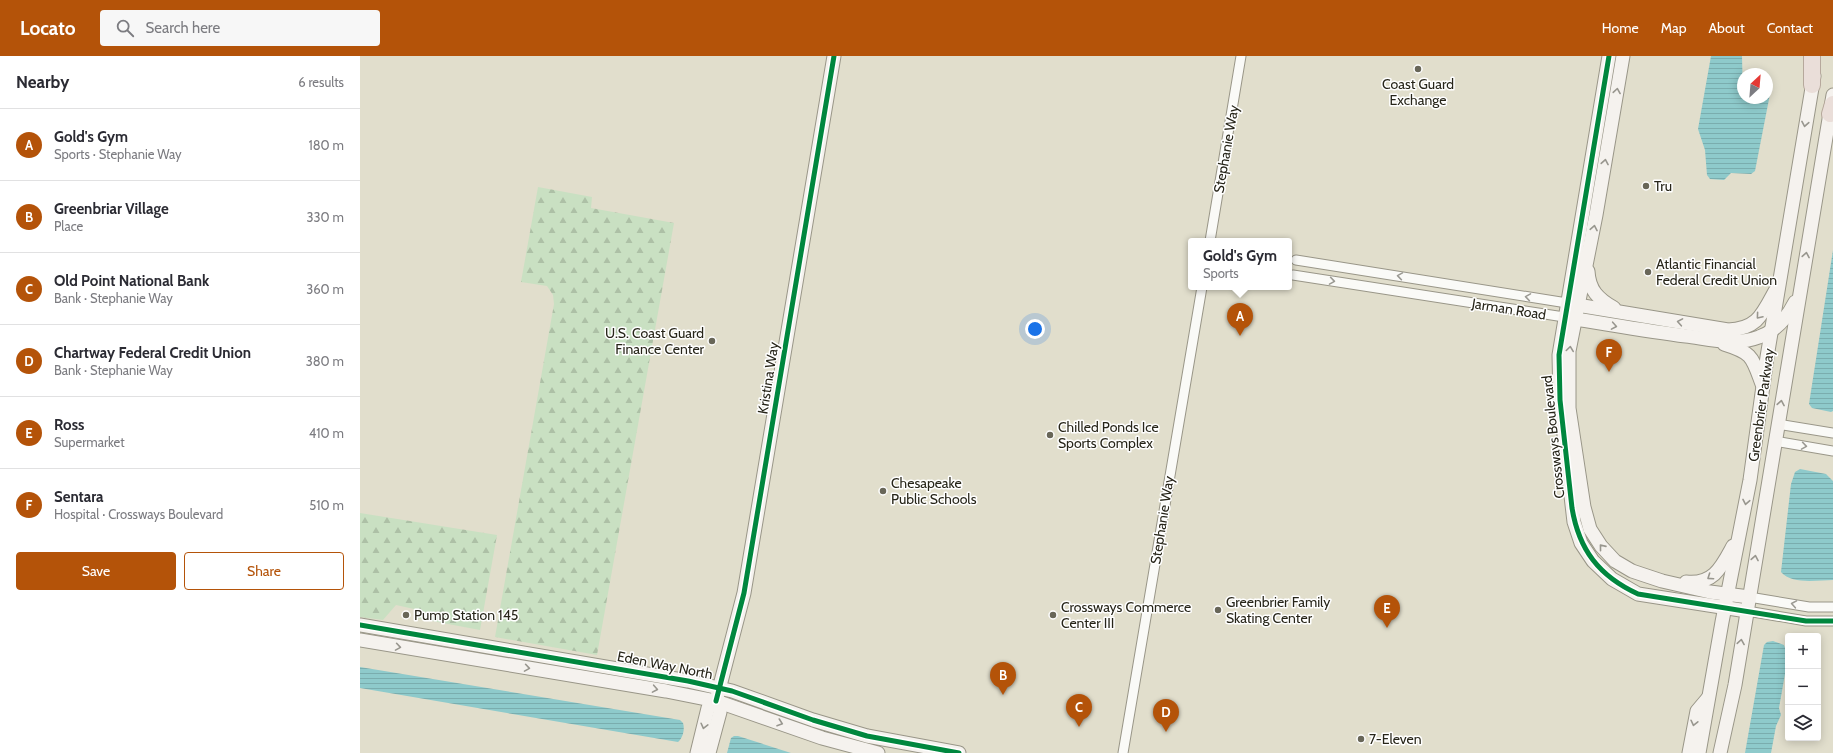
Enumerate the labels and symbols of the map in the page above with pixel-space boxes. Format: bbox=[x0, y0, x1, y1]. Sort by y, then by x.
marker: Coast Guard Exchange bbox=[1413, 64, 1423, 74]
north arrow bbox=[1737, 68, 1773, 104]
place label: Coast Guard Exchange bbox=[1382, 75, 1454, 109]
one-way arrow bbox=[1612, 88, 1621, 94]
street label: Stephanie Way bbox=[1209, 104, 1243, 194]
one-way arrow bbox=[1802, 121, 1810, 127]
one-way arrow bbox=[1601, 159, 1609, 165]
place label: Tru bbox=[1654, 177, 1672, 195]
marker: Tru bbox=[1641, 181, 1651, 191]
one-way arrow bbox=[1589, 225, 1597, 232]
one-way arrow bbox=[1802, 252, 1810, 258]
place label: Atlantic Financial Federal Credit Union bbox=[1656, 255, 1777, 289]
marker: Atlantic Financial Federal Credit Union bbox=[1643, 267, 1653, 277]
one-way arrow bbox=[1397, 272, 1403, 281]
one-way arrow bbox=[1329, 276, 1335, 285]
one-way arrow bbox=[1525, 293, 1531, 302]
street label: Jarman Road bbox=[1470, 294, 1547, 324]
pin: A bbox=[1227, 303, 1253, 336]
one-way arrow bbox=[1757, 311, 1764, 319]
one-way arrow bbox=[1677, 318, 1683, 327]
your location bbox=[1025, 319, 1045, 339]
one-way arrow bbox=[1611, 321, 1617, 330]
place label: U.S. Coast Guard Finance Center bbox=[605, 324, 705, 358]
marker: U.S. Coast Guard Finance Center bbox=[707, 336, 717, 346]
pin: F bbox=[1596, 339, 1622, 372]
street label: Kristina Way bbox=[753, 341, 783, 415]
one-way arrow bbox=[1565, 346, 1574, 352]
street label: Greenbrier Parkway bbox=[1744, 347, 1778, 463]
street label: Crossways Boulevard bbox=[1538, 374, 1568, 500]
one-way arrow bbox=[1776, 400, 1785, 406]
place label: Chilled Ponds Ice Sports Complex bbox=[1058, 418, 1159, 452]
marker: Chilled Ponds Ice Sports Complex bbox=[1045, 430, 1055, 440]
one-way arrow bbox=[1800, 441, 1807, 450]
place label: Chesapeake Public Schools bbox=[891, 474, 977, 508]
street label: Stephanie Way bbox=[1146, 475, 1178, 565]
marker: Chesapeake Public Schools bbox=[878, 486, 888, 496]
one-way arrow bbox=[1742, 499, 1750, 505]
one-way arrow bbox=[1599, 544, 1606, 551]
one-way arrow bbox=[1750, 555, 1759, 562]
one-way arrow bbox=[1707, 572, 1714, 580]
place label: Greenbrier Family Skating Center bbox=[1226, 593, 1330, 627]
pin: E bbox=[1374, 595, 1400, 628]
place label: Crossways Commerce Center III bbox=[1061, 598, 1191, 632]
one-way arrow bbox=[1791, 601, 1797, 609]
marker: Greenbrier Family Skating Center bbox=[1213, 605, 1223, 615]
place label: Pump Station 145 bbox=[414, 606, 518, 624]
marker: Pump Station 145 bbox=[401, 610, 411, 620]
marker: Crossways Commerce Center III bbox=[1048, 610, 1058, 620]
one-way arrow bbox=[1736, 639, 1745, 645]
one-way arrow bbox=[395, 642, 402, 650]
street label: Eden Way North bbox=[616, 647, 714, 683]
pin: B bbox=[990, 662, 1016, 695]
one-way arrow bbox=[524, 663, 530, 672]
one-way arrow bbox=[652, 684, 658, 693]
pin: C bbox=[1066, 694, 1092, 727]
pin: D bbox=[1153, 699, 1179, 732]
one-way arrow bbox=[777, 719, 784, 727]
one-way arrow bbox=[1691, 719, 1699, 726]
one-way arrow bbox=[700, 722, 708, 729]
place label: 7-Eleven bbox=[1369, 730, 1422, 748]
marker: 7-Eleven bbox=[1356, 734, 1366, 744]

